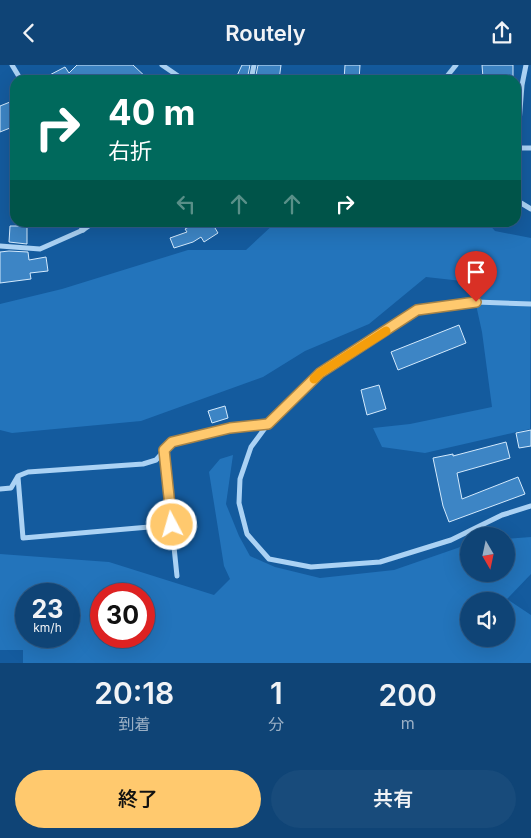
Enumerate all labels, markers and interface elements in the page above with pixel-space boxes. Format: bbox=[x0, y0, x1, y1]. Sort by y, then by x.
icon: back bbox=[15, 19, 43, 47]
icon: share bbox=[488, 19, 516, 47]
text: Routely bbox=[225, 20, 306, 46]
text: 40 m bbox=[108, 91, 196, 133]
icon: right bbox=[25, 95, 90, 160]
text: 右折 bbox=[108, 138, 152, 164]
icon: left bbox=[172, 190, 200, 218]
icon: ahead bbox=[225, 190, 253, 218]
icon: ahead bbox=[278, 190, 306, 218]
icon: right bbox=[331, 190, 359, 218]
pin bbox=[455, 251, 497, 302]
icon: arrive bbox=[462, 258, 490, 286]
position arrow bbox=[145, 498, 197, 550]
north arrow bbox=[460, 527, 515, 583]
map controls bbox=[460, 527, 515, 647]
speed limit sign: 30 bbox=[90, 583, 155, 648]
button: sound bbox=[460, 592, 515, 647]
text: 23 bbox=[32, 594, 63, 624]
text: km/h bbox=[33, 620, 62, 635]
text: 20:18 bbox=[94, 675, 174, 711]
text: 1 bbox=[270, 675, 283, 711]
text: 200 bbox=[379, 677, 437, 713]
text: m bbox=[401, 713, 415, 733]
text: 到着 bbox=[118, 714, 150, 734]
text: 分 bbox=[268, 714, 284, 734]
button: 終了 bbox=[15, 770, 261, 828]
button: 共有 bbox=[271, 770, 516, 828]

